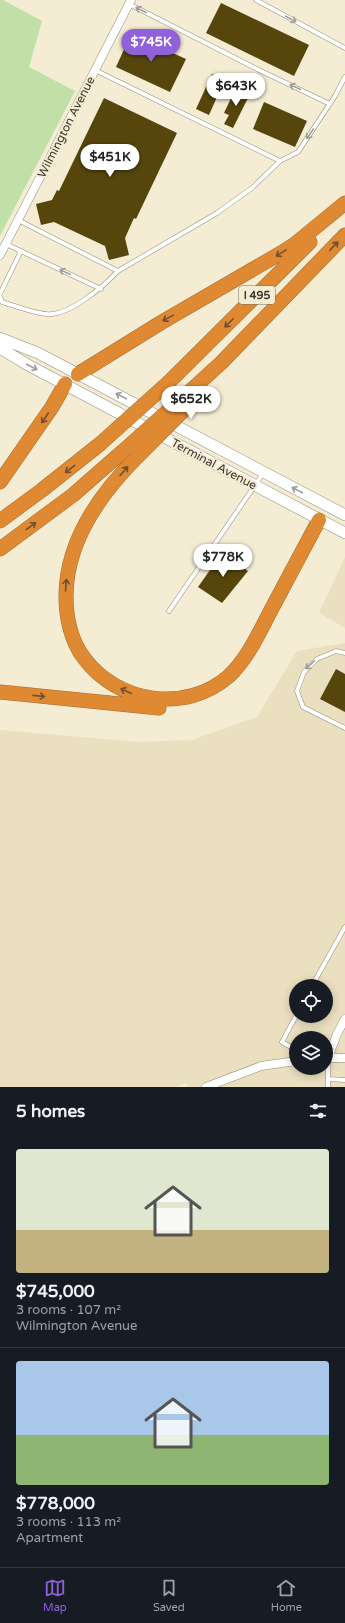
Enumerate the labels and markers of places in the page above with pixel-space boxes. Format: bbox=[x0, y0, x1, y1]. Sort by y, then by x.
pin: $745K bbox=[123, 29, 179, 63]
pin: $643K bbox=[208, 73, 264, 107]
pin: $451K bbox=[82, 144, 138, 178]
pin: $652K bbox=[163, 386, 219, 420]
pin: $778K bbox=[195, 544, 251, 578]

